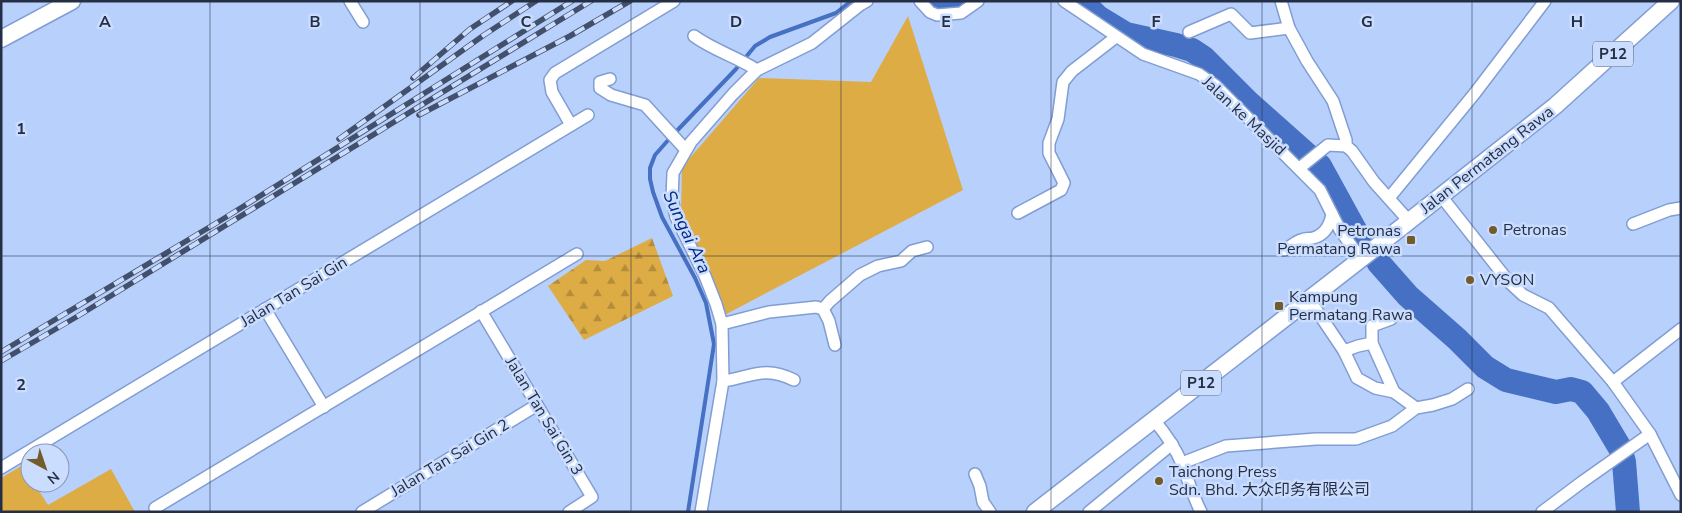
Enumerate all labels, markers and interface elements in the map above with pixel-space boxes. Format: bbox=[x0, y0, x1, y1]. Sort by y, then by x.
text: A bbox=[99, 11, 111, 33]
text: B bbox=[309, 11, 321, 33]
text: C bbox=[521, 11, 532, 33]
text: D bbox=[730, 11, 742, 33]
text: E bbox=[941, 11, 951, 33]
text: F bbox=[1152, 11, 1161, 33]
text: G bbox=[1361, 11, 1373, 33]
text: H bbox=[1571, 11, 1583, 33]
road number: P12 bbox=[1593, 42, 1633, 66]
street label: Jalan ke Masjid bbox=[1197, 71, 1291, 161]
street label: Jalan Permatang Rawa bbox=[1415, 101, 1558, 220]
text: 1 bbox=[16, 118, 26, 140]
water label: Sungai Ara bbox=[657, 186, 717, 278]
place label: Petronas bbox=[1503, 219, 1567, 241]
place label: Petronas Permatang Rawa bbox=[1277, 220, 1401, 260]
marker: Petronas bbox=[1487, 224, 1499, 236]
marker: Petronas Permatang Rawa bbox=[1405, 234, 1417, 246]
street label: Jalan Tan Sai Gin bbox=[236, 251, 351, 333]
place label: VYSON bbox=[1479, 269, 1534, 291]
marker: VYSON bbox=[1464, 274, 1476, 286]
place label: Kampung Permatang Rawa bbox=[1289, 286, 1413, 326]
marker: Kampung Permatang Rawa bbox=[1273, 300, 1285, 312]
street label: Jalan Tan Sai Gin 3 bbox=[499, 352, 588, 479]
road number: P12 bbox=[1181, 370, 1221, 396]
text: 2 bbox=[16, 374, 26, 396]
street label: Jalan Tan Sai Gin 2 bbox=[386, 414, 513, 503]
north arrow bbox=[20, 443, 70, 493]
place label: Taichong Press Sdn. Bhd. 大众印务有限公司 bbox=[1169, 461, 1370, 501]
text: N bbox=[43, 467, 63, 488]
marker: Taichong Press Sdn. Bhd. 大众印务有限公司 bbox=[1153, 475, 1165, 487]

